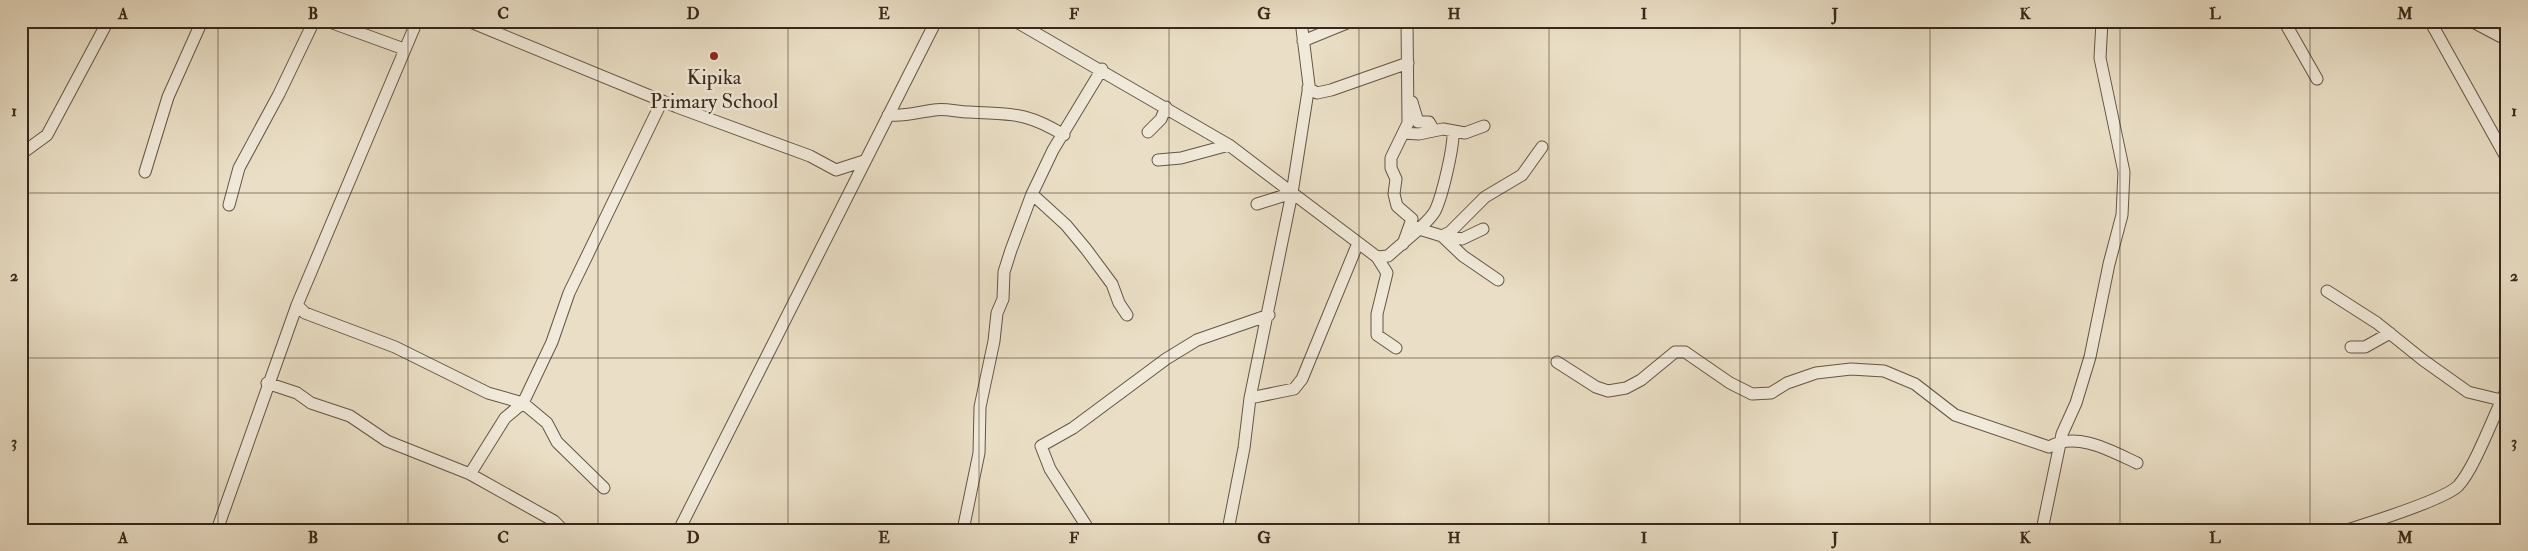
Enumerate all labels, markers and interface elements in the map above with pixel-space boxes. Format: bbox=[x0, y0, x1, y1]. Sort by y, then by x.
text: A bbox=[117, 4, 129, 24]
text: B bbox=[308, 4, 318, 24]
text: C bbox=[497, 4, 509, 24]
text: D bbox=[686, 4, 700, 24]
text: E bbox=[878, 4, 890, 24]
text: F bbox=[1069, 4, 1079, 24]
text: G bbox=[1257, 4, 1271, 24]
text: H bbox=[1447, 4, 1461, 24]
text: I bbox=[1641, 4, 1648, 24]
text: J bbox=[1831, 4, 1839, 25]
text: K bbox=[2019, 4, 2031, 24]
text: L bbox=[2209, 4, 2221, 24]
text: M bbox=[2396, 4, 2413, 24]
marker: Kipika Primary School bbox=[708, 50, 720, 62]
place label: Kipika Primary School bbox=[650, 64, 779, 115]
text: 1 bbox=[11, 101, 17, 121]
text: 1 bbox=[2511, 101, 2517, 121]
text: 2 bbox=[10, 266, 18, 286]
text: 2 bbox=[2510, 266, 2518, 286]
text: 3 bbox=[11, 432, 17, 452]
text: 3 bbox=[2511, 432, 2517, 452]
text: A bbox=[117, 528, 129, 548]
text: B bbox=[308, 528, 318, 548]
text: C bbox=[497, 528, 509, 548]
text: D bbox=[686, 528, 700, 548]
text: E bbox=[878, 528, 890, 548]
text: F bbox=[1069, 528, 1079, 548]
text: G bbox=[1257, 528, 1271, 548]
text: H bbox=[1447, 528, 1461, 548]
text: I bbox=[1641, 528, 1648, 548]
text: J bbox=[1831, 528, 1839, 549]
text: K bbox=[2019, 528, 2031, 548]
text: L bbox=[2209, 528, 2221, 548]
text: M bbox=[2396, 528, 2413, 548]

